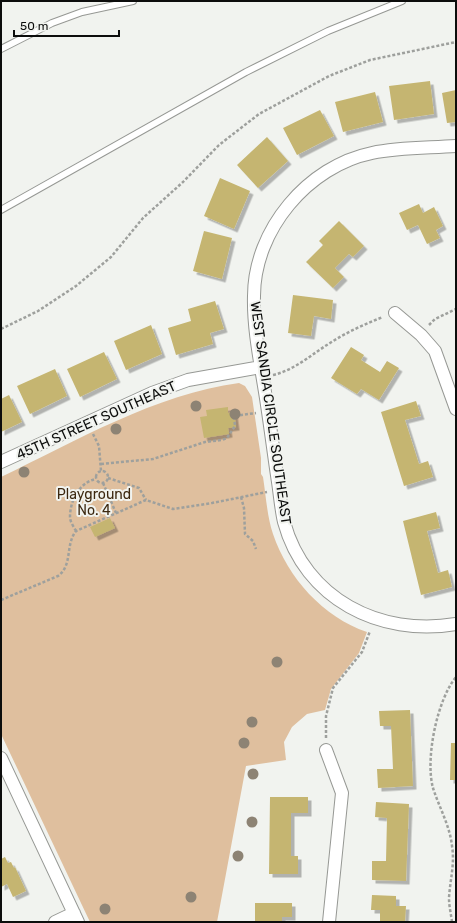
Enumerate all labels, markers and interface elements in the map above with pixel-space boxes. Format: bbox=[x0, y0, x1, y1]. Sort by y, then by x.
scale bar bbox=[14, 12, 119, 38]
text: 50 m bbox=[20, 19, 48, 33]
street label: WEST SANDIA CIRCLE SOUTHEAST bbox=[246, 300, 295, 526]
street label: 45TH STREET SOUTHEAST bbox=[14, 377, 179, 463]
park label: Playground No. 4 bbox=[57, 486, 131, 519]

